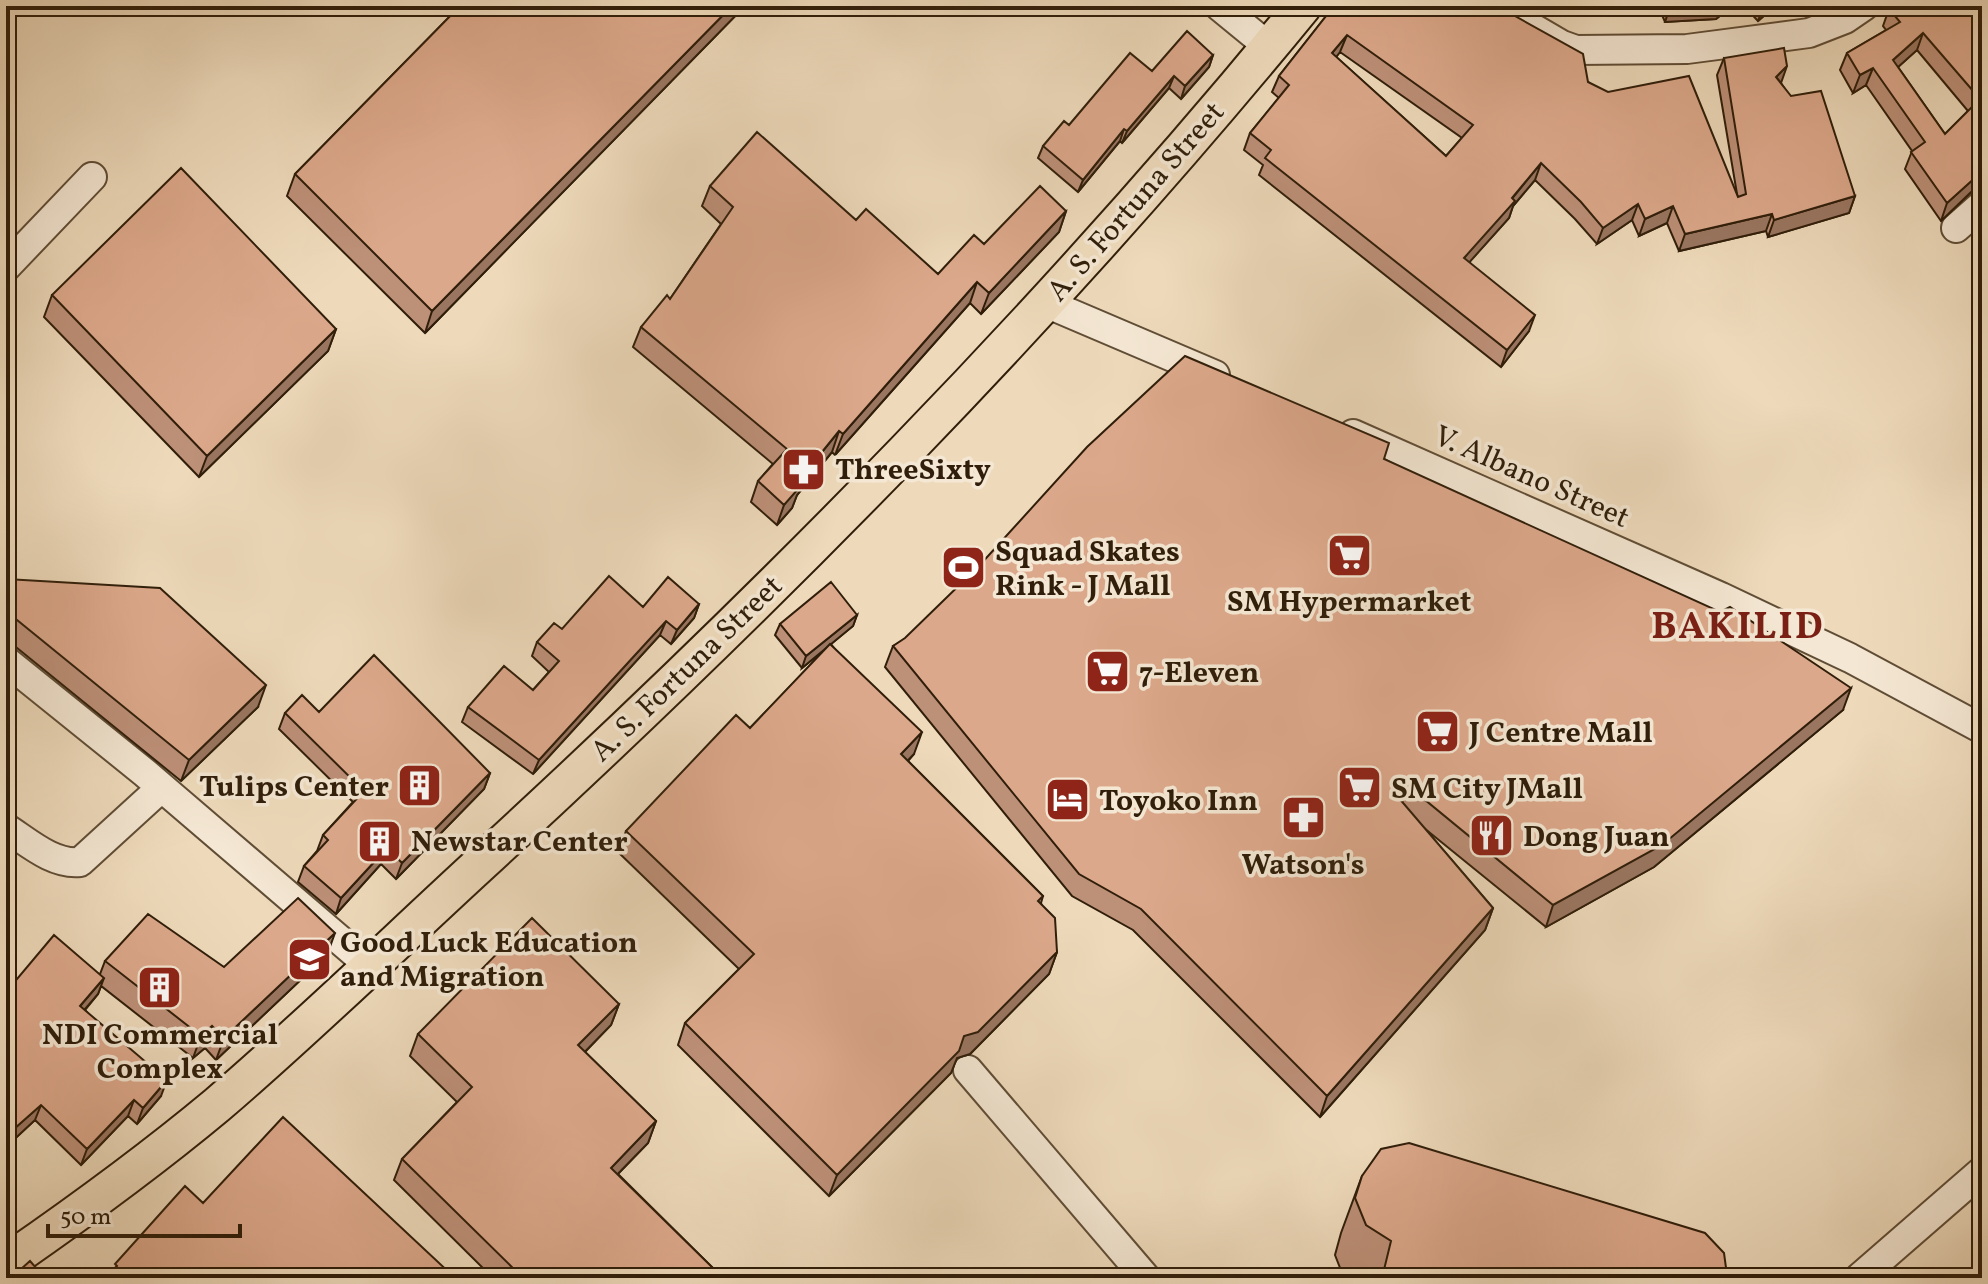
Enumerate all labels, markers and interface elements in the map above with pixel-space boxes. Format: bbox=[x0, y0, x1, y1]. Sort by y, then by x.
street label: A. S. Fortuna Street bbox=[1038, 93, 1235, 311]
street label: V. Albano Street bbox=[1427, 416, 1636, 540]
pharmacy icon: ThreeSixty bbox=[780, 445, 828, 493]
place label: ThreeSixty bbox=[835, 450, 991, 492]
supermarket icon: SM Hypermarket bbox=[1325, 531, 1373, 579]
place label: Squad Skates Rink - J Mall bbox=[995, 532, 1180, 608]
sports icon: Squad Skates Rink - J Mall bbox=[940, 544, 988, 592]
street label: A. S. Fortuna Street bbox=[582, 567, 793, 772]
place label: SM Hypermarket bbox=[1227, 582, 1471, 624]
district label: BAKILID bbox=[1651, 602, 1825, 655]
supermarket icon: 7-Eleven bbox=[1084, 648, 1132, 696]
place label: 7-Eleven bbox=[1139, 653, 1259, 695]
supermarket icon: J Centre Mall bbox=[1414, 708, 1462, 756]
place label: J Centre Mall bbox=[1468, 713, 1653, 755]
building icon: Tulips Center bbox=[396, 762, 444, 810]
supermarket icon: SM City JMall bbox=[1336, 764, 1384, 812]
place label: Tulips Center bbox=[199, 767, 389, 809]
place label: SM City JMall bbox=[1391, 769, 1583, 811]
hotel icon: Toyoko Inn bbox=[1044, 776, 1092, 824]
place label: Toyoko Inn bbox=[1099, 781, 1258, 823]
pharmacy icon: Watson's bbox=[1279, 794, 1327, 842]
restaurant icon: Dong Juan bbox=[1468, 812, 1516, 860]
building icon: Newstar Center bbox=[356, 817, 404, 865]
place label: Dong Juan bbox=[1523, 817, 1670, 859]
place label: Newstar Center bbox=[411, 822, 628, 864]
place label: Watson's bbox=[1241, 845, 1365, 887]
place label: Good Luck Education and Migration bbox=[340, 923, 638, 999]
school or university icon: Good Luck Education and Migration bbox=[285, 935, 333, 983]
building icon: NDI Commercial Complex bbox=[136, 964, 184, 1012]
place label: NDI Commercial Complex bbox=[42, 1015, 278, 1091]
scale bar bbox=[48, 1188, 240, 1238]
text: 50 m bbox=[60, 1201, 112, 1235]

